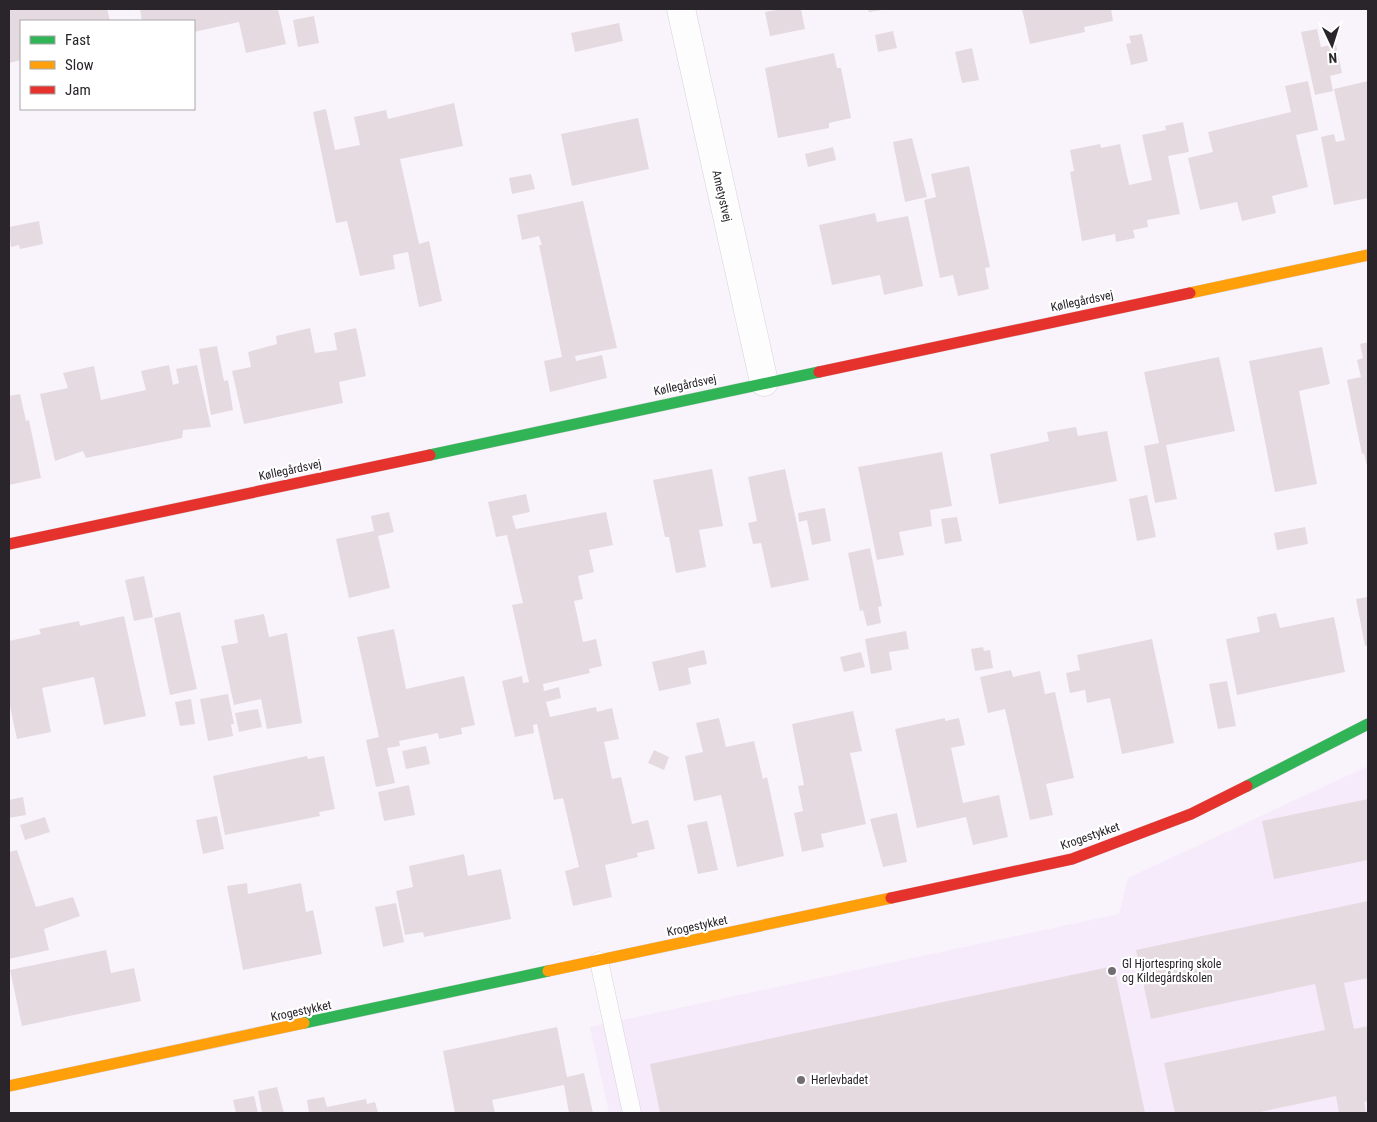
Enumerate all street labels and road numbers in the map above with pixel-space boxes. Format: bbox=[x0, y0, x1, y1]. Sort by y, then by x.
street label: Ametystvej bbox=[709, 169, 735, 223]
street label: Køllegårdsvej bbox=[1049, 288, 1115, 314]
street label: Køllegårdsvej bbox=[652, 372, 718, 398]
street label: Køllegårdsvej bbox=[257, 457, 323, 483]
street label: Krogestykket bbox=[1059, 819, 1122, 853]
street label: Krogestykket bbox=[665, 913, 729, 939]
street label: Krogestykket bbox=[269, 998, 333, 1024]

